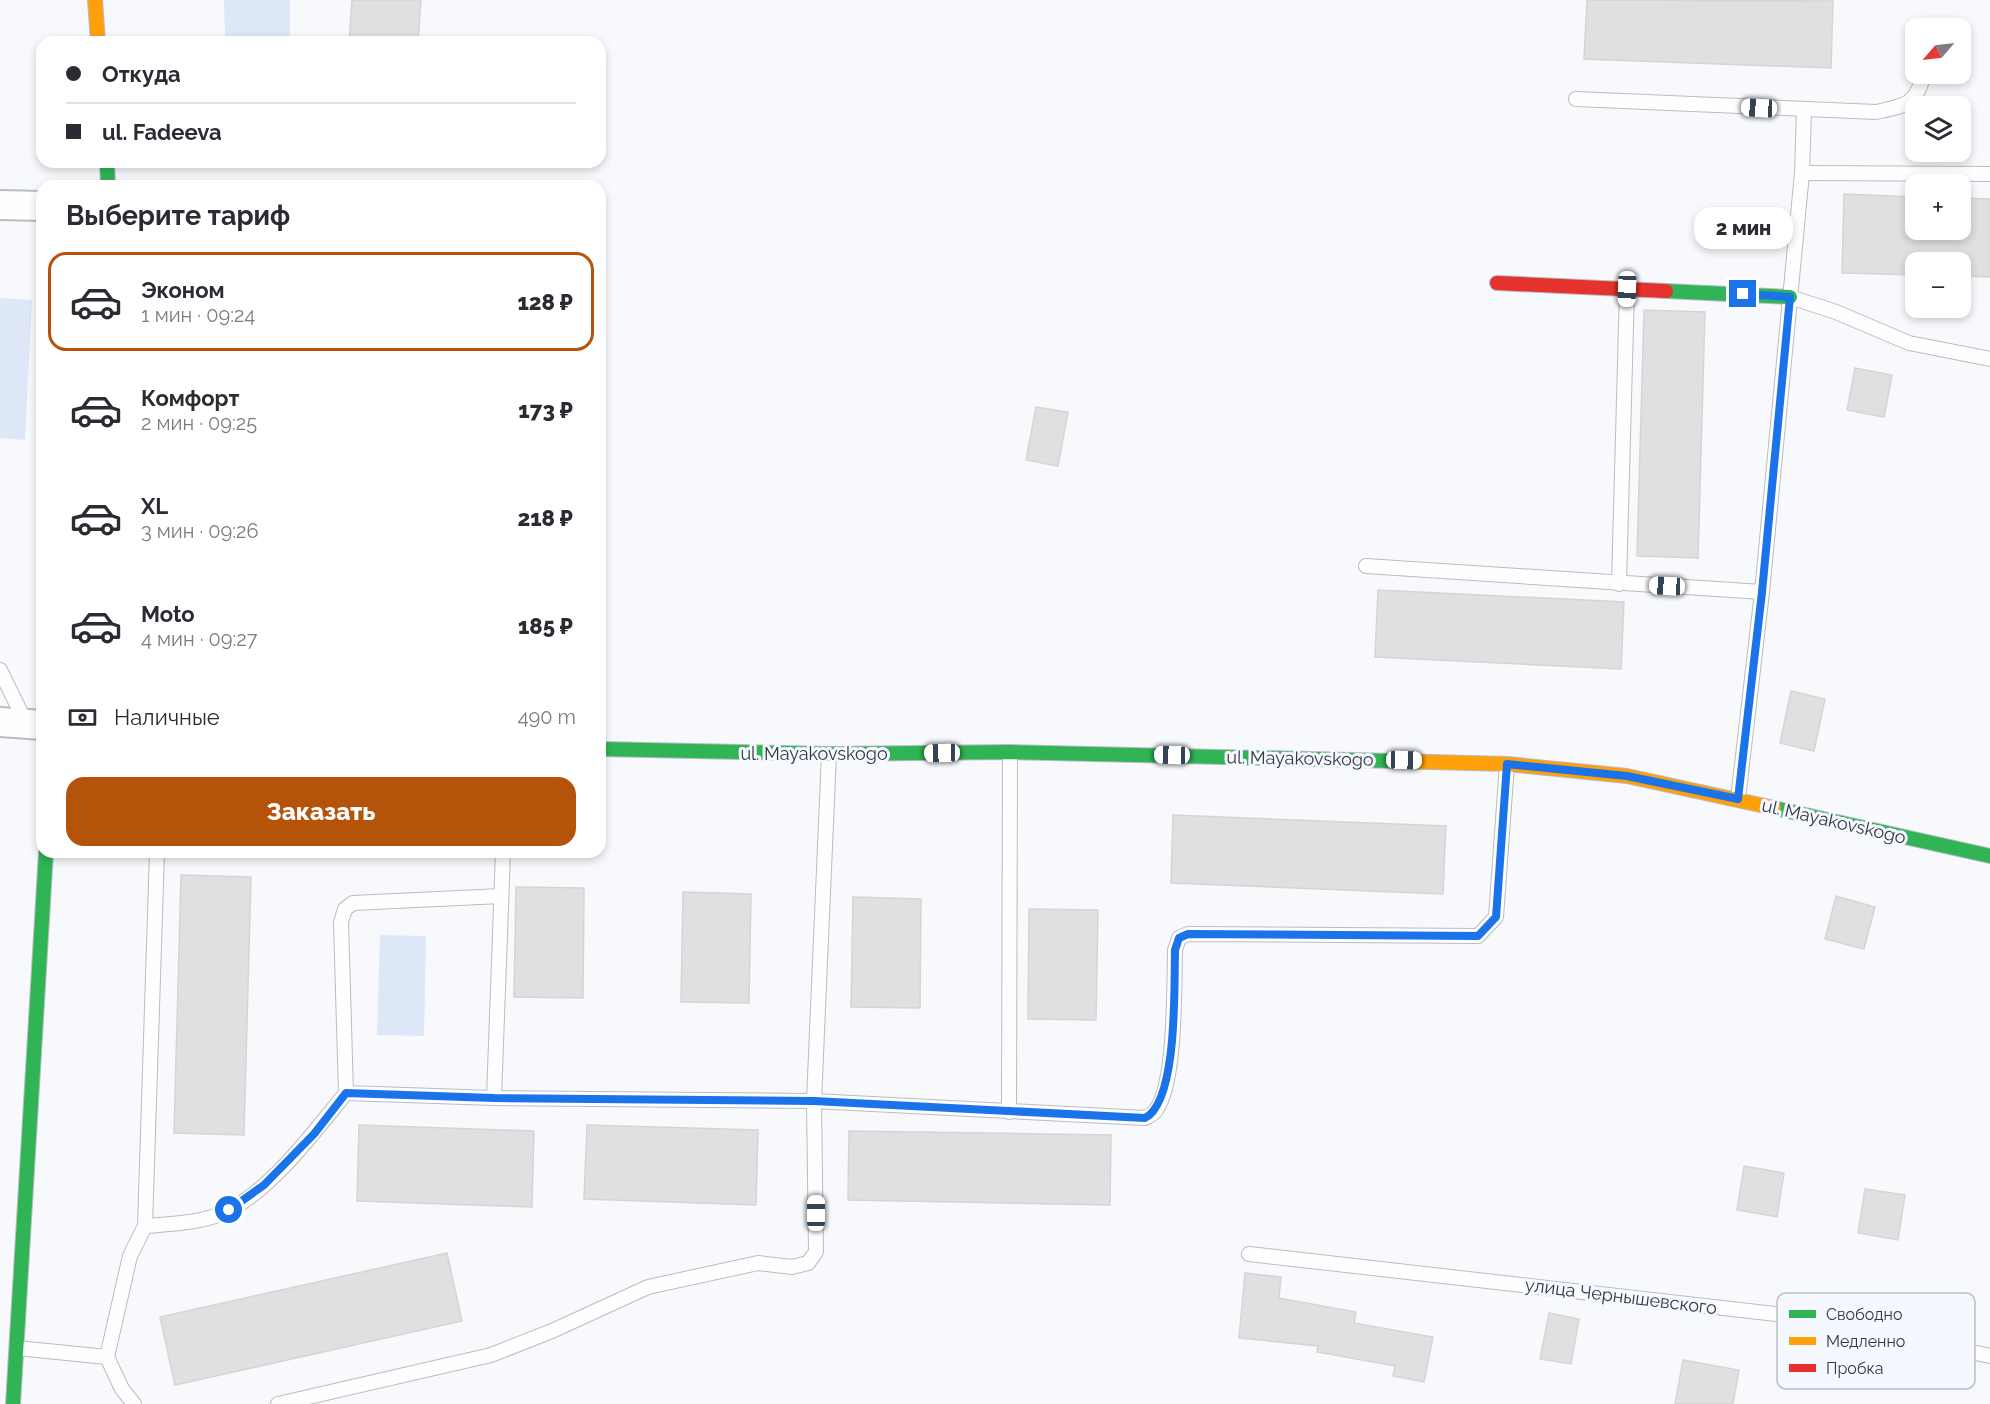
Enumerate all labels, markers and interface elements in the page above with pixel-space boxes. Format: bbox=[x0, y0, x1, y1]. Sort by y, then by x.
north arrow bbox=[1905, 18, 1971, 84]
map controls bbox=[1905, 18, 1971, 318]
text: Откуда bbox=[102, 61, 181, 87]
button: layers bbox=[1905, 96, 1971, 162]
car bbox=[1741, 98, 1777, 118]
text: ul. Fadeeva bbox=[102, 119, 222, 145]
button: + bbox=[1905, 174, 1971, 240]
text: Выберите тариф bbox=[66, 200, 290, 231]
callout: 2 мин bbox=[1694, 207, 1792, 249]
text: 2 мин bbox=[1716, 216, 1771, 240]
button: − bbox=[1905, 252, 1971, 318]
car bbox=[1617, 271, 1637, 307]
icon: car bbox=[69, 275, 123, 329]
text: Эконом bbox=[141, 277, 225, 303]
route end bbox=[1729, 280, 1756, 307]
text: 128 ₽ bbox=[517, 289, 573, 315]
text: 1 мин · 09:24 bbox=[141, 303, 255, 327]
icon: car bbox=[69, 383, 123, 437]
text: Комфорт bbox=[141, 385, 239, 411]
text: 173 ₽ bbox=[518, 397, 573, 423]
text: 2 мин · 09:25 bbox=[141, 411, 257, 435]
icon: car bbox=[69, 491, 123, 545]
text: XL bbox=[141, 493, 168, 519]
text: 218 ₽ bbox=[517, 505, 573, 531]
text: 3 мин · 09:26 bbox=[141, 519, 259, 543]
car bbox=[1649, 576, 1685, 596]
icon: car bbox=[69, 599, 123, 653]
text: Moto bbox=[141, 601, 195, 627]
text: 185 ₽ bbox=[518, 613, 573, 639]
text: 4 мин · 09:27 bbox=[141, 627, 257, 651]
icon: cash bbox=[66, 701, 99, 734]
text: Наличные bbox=[114, 704, 220, 730]
text: 490 m bbox=[518, 705, 576, 729]
street label: ul. Mayakovskogo bbox=[740, 743, 888, 764]
car bbox=[924, 744, 960, 762]
car bbox=[1154, 746, 1190, 764]
street label: ul. Mayakovskogo bbox=[1226, 746, 1374, 770]
car bbox=[1386, 751, 1422, 769]
button: Заказать bbox=[66, 777, 576, 846]
street label: ul. Mayakovskogo bbox=[1760, 794, 1908, 848]
car bbox=[807, 1195, 825, 1231]
route start bbox=[215, 1196, 242, 1223]
street label: улица Чернышевского bbox=[1524, 1274, 1719, 1318]
legend bbox=[1777, 1293, 1975, 1389]
text: Свободно bbox=[1826, 1305, 1902, 1324]
text: Медленно bbox=[1826, 1332, 1905, 1351]
text: Пробка bbox=[1826, 1359, 1884, 1378]

